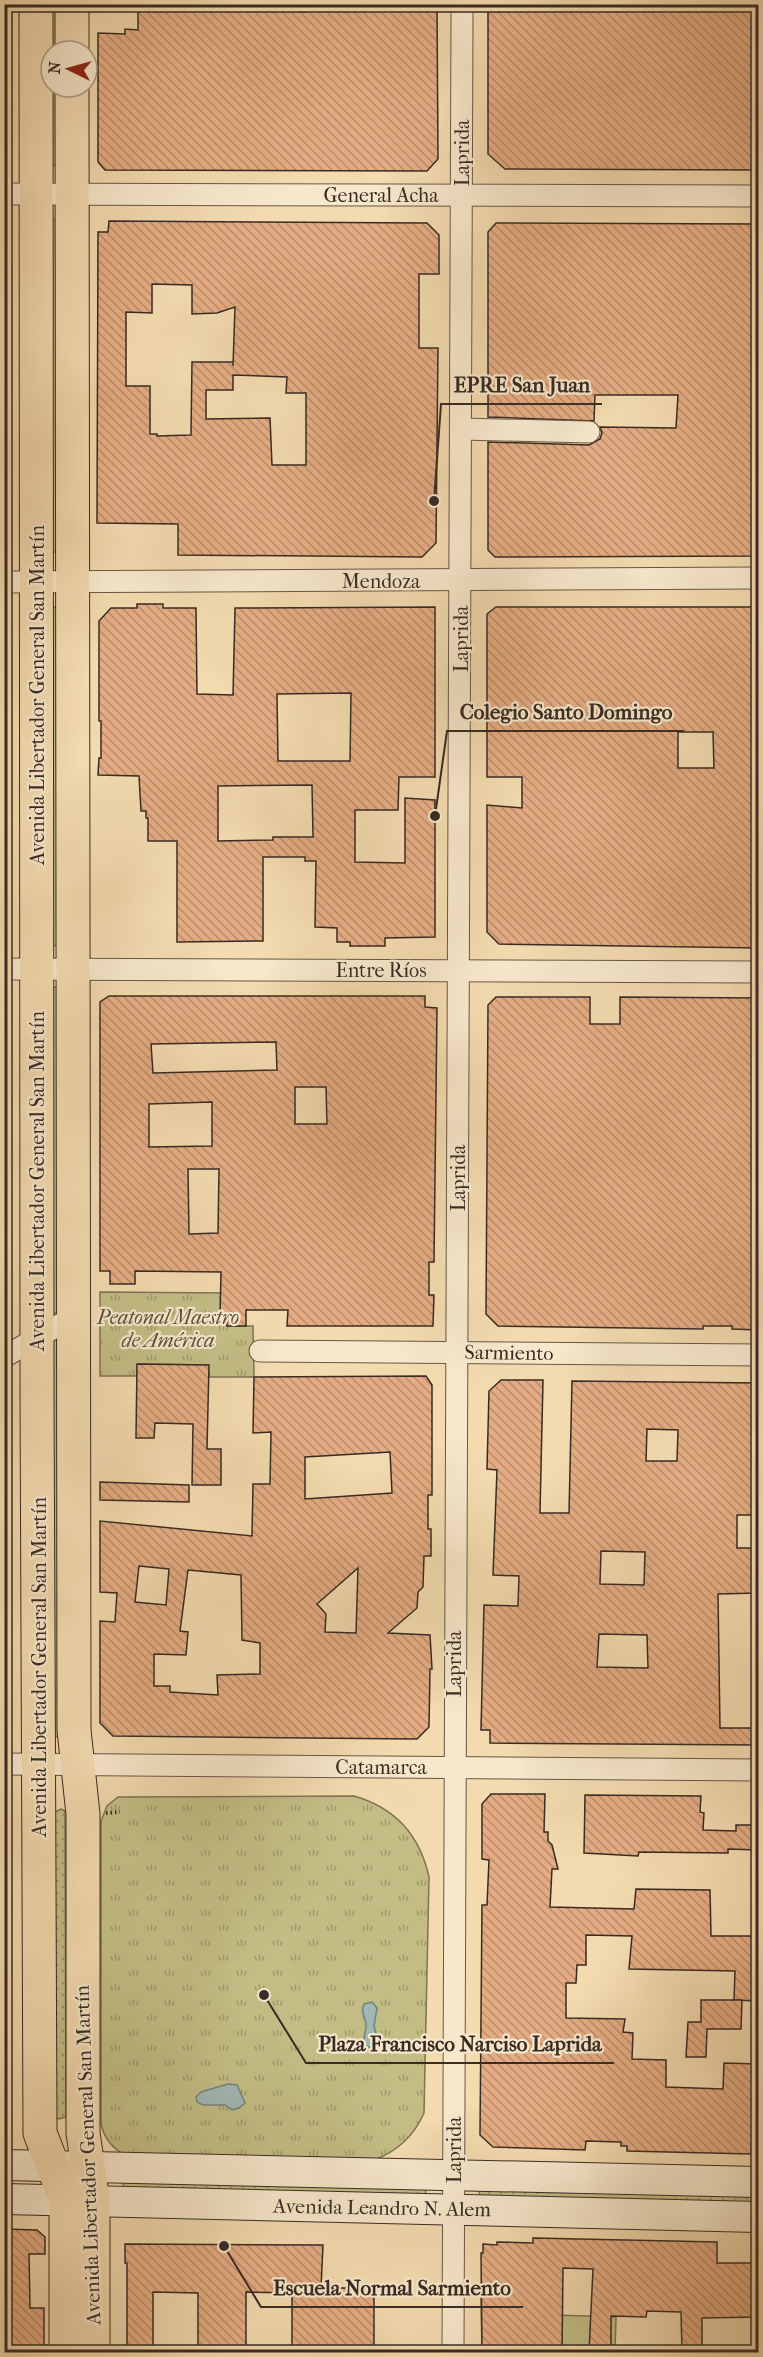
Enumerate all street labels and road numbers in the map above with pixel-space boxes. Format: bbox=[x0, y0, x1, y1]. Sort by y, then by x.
street label: Laprida bbox=[451, 119, 474, 186]
street label: General Acha bbox=[323, 184, 439, 207]
street label: Avenida Libertador General San Martín bbox=[26, 525, 49, 866]
street label: Mendoza bbox=[342, 570, 421, 593]
street label: Laprida bbox=[450, 605, 473, 672]
street label: Entre Ríos bbox=[335, 959, 427, 982]
street label: Avenida Libertador General San Martín bbox=[26, 1011, 49, 1352]
street label: Laprida bbox=[447, 1144, 470, 1211]
street label: Sarmiento bbox=[464, 1341, 554, 1365]
street label: Avenida Libertador General San Martín bbox=[28, 1497, 51, 1838]
street label: Laprida bbox=[443, 1630, 466, 1697]
street label: Catamarca bbox=[335, 1756, 427, 1779]
street label: Avenida Libertador General San Martín bbox=[71, 1984, 105, 2326]
street label: Laprida bbox=[443, 2116, 466, 2183]
street label: Avenida Leandro N. Alem bbox=[272, 2195, 492, 2221]

